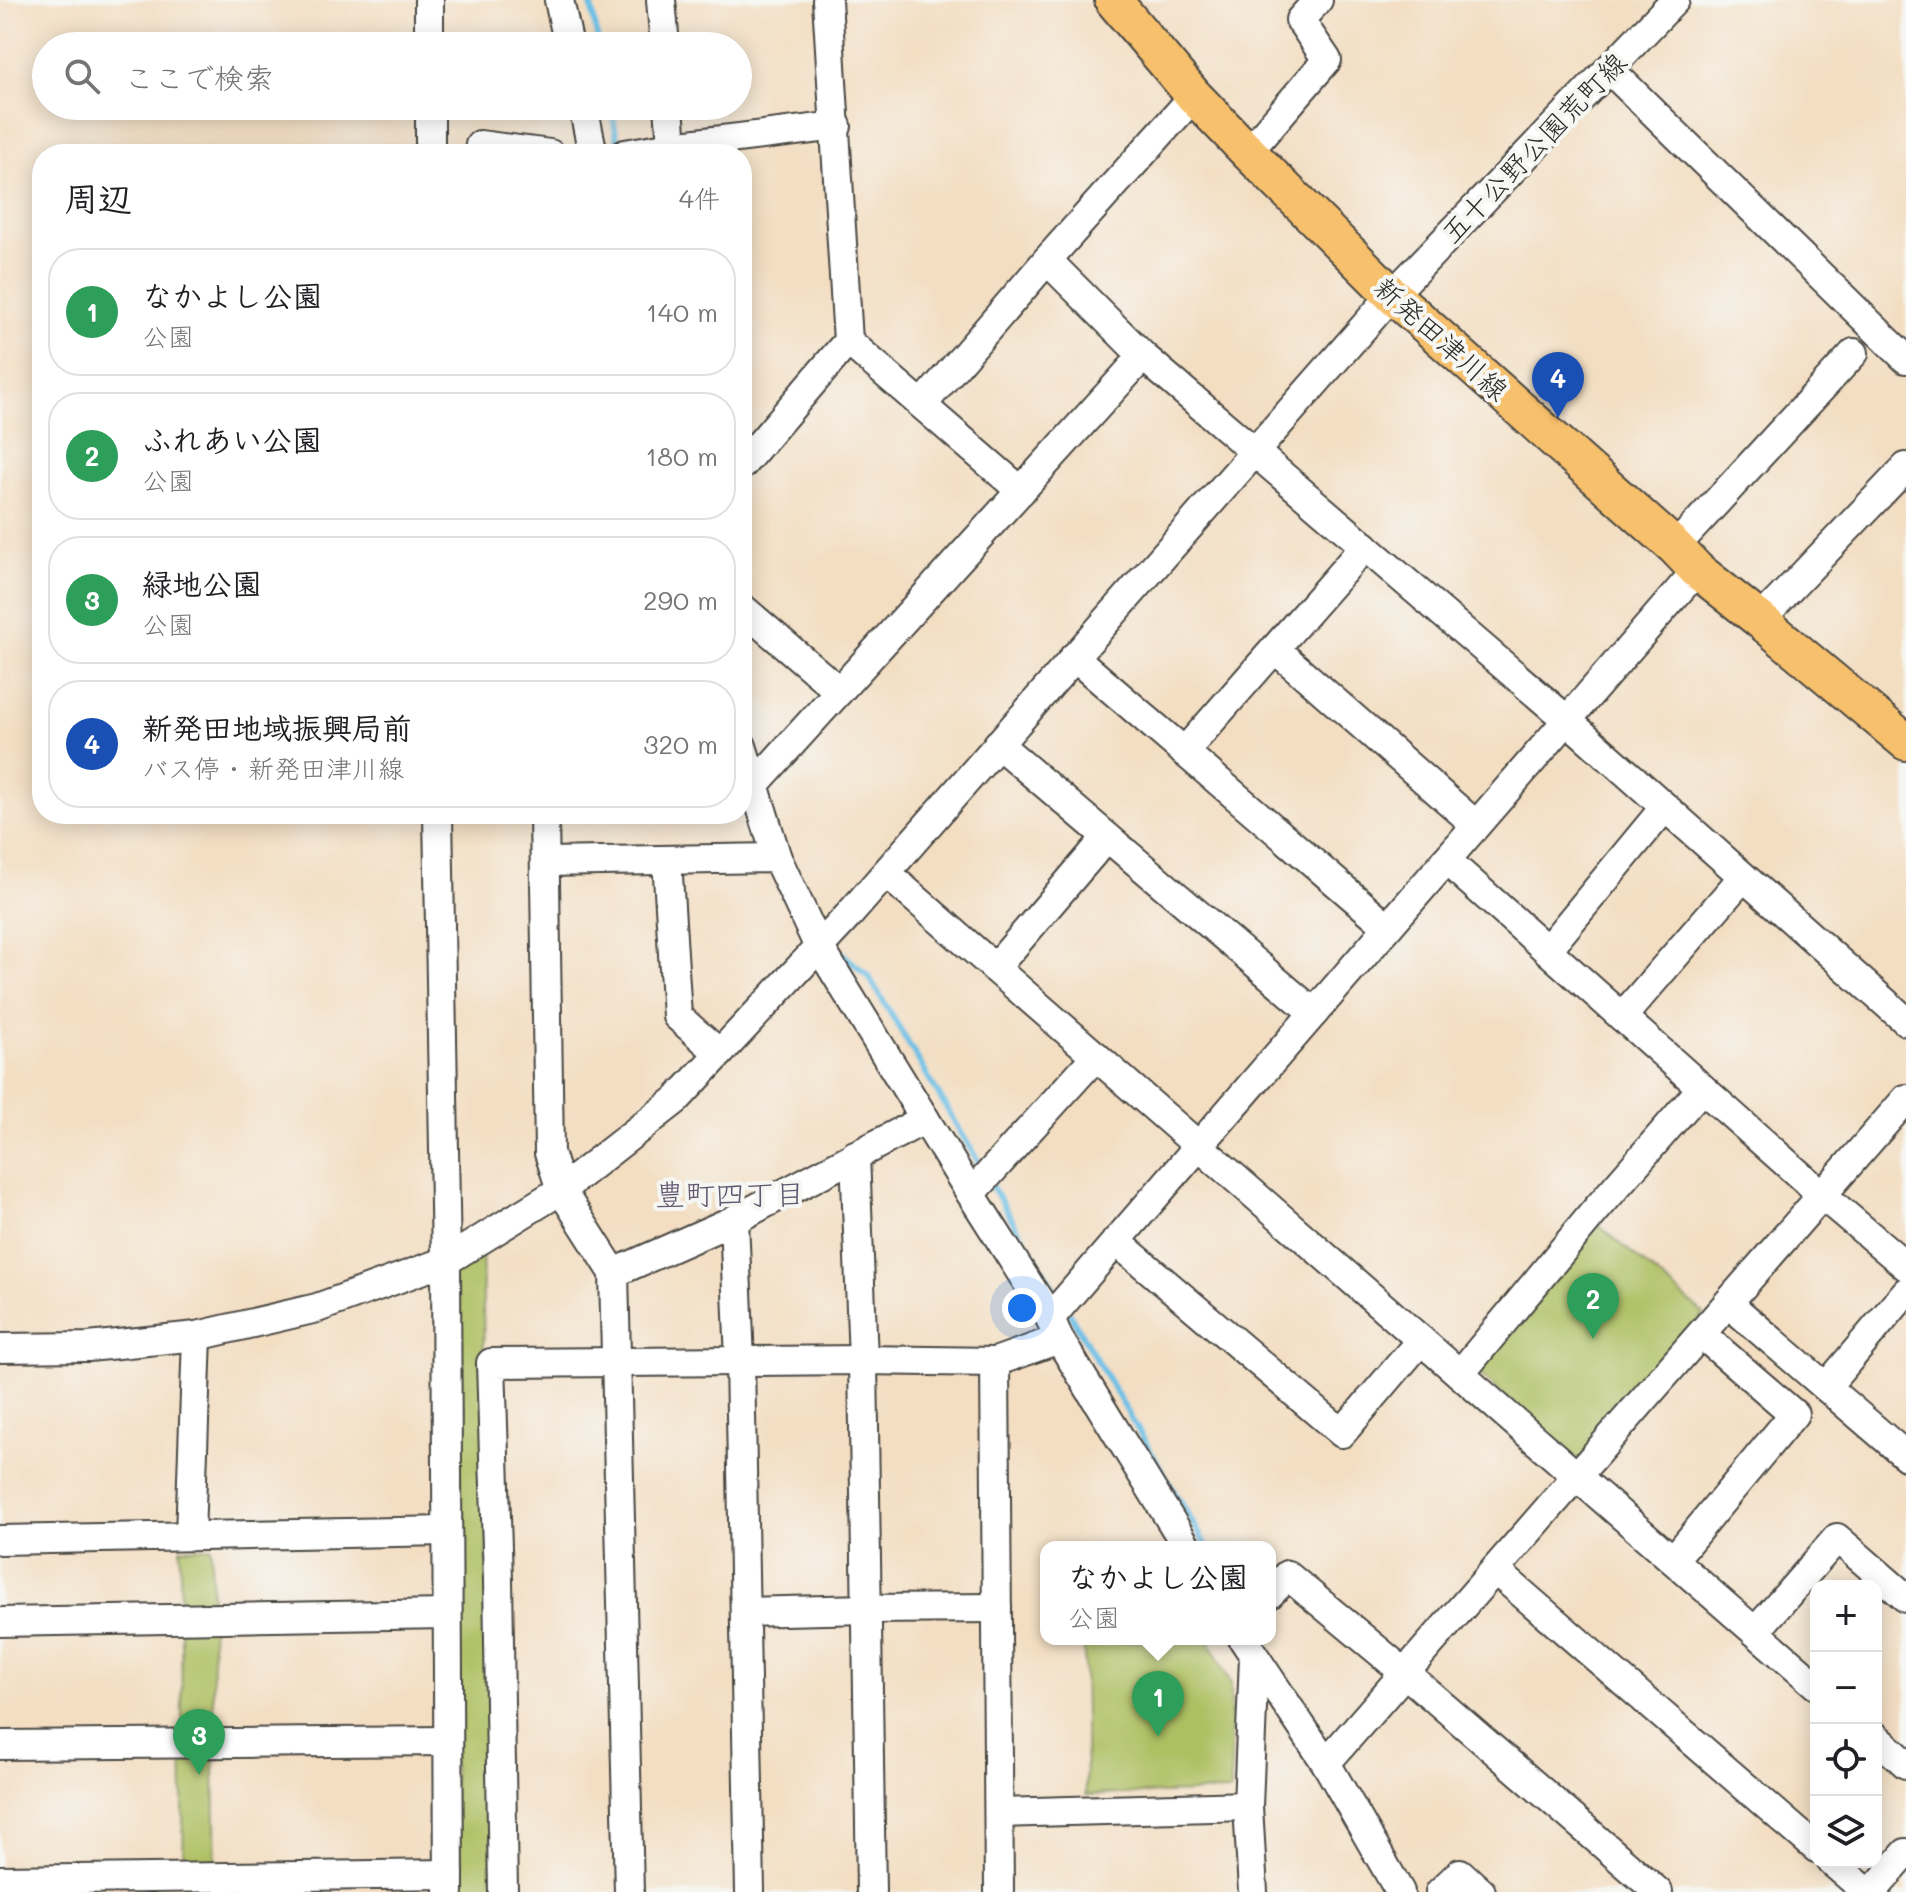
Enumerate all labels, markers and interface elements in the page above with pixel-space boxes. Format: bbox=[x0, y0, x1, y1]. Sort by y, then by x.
search box bbox=[32, 32, 752, 120]
street label: 五十公野公園荒町線 bbox=[1433, 44, 1633, 250]
icon: search bbox=[60, 54, 104, 98]
text: ここで検索 bbox=[124, 57, 274, 97]
text: 周辺 bbox=[64, 175, 132, 220]
text: 4件 bbox=[679, 181, 720, 215]
street label: 新発田津川線 bbox=[1368, 268, 1516, 408]
text: なかよし公園 bbox=[142, 275, 323, 315]
text: 1 bbox=[86, 295, 98, 329]
text: 140 m bbox=[646, 295, 718, 329]
text: 公園 bbox=[142, 319, 194, 353]
pin: 4 bbox=[1532, 352, 1584, 418]
text: ふれあい公園 bbox=[142, 419, 322, 459]
text: 2 bbox=[85, 439, 99, 473]
text: 180 m bbox=[646, 439, 718, 473]
text: 公園 bbox=[142, 463, 194, 497]
text: 緑地公園 bbox=[142, 563, 262, 603]
text: 3 bbox=[84, 583, 100, 617]
text: 290 m bbox=[643, 583, 718, 617]
text: 公園 bbox=[142, 607, 194, 641]
text: 新発田地域振興局前 bbox=[142, 707, 412, 747]
text: 4 bbox=[84, 727, 100, 761]
text: 320 m bbox=[643, 727, 718, 761]
text: バス停 · 新発田津川線 bbox=[142, 751, 404, 785]
district label: 豊町四丁目 bbox=[655, 1173, 805, 1213]
pin: 2 bbox=[1567, 1273, 1619, 1339]
your location bbox=[1002, 1288, 1042, 1328]
popup bbox=[1040, 1541, 1276, 1645]
text: なかよし公園 bbox=[1068, 1556, 1248, 1596]
map controls bbox=[1810, 1580, 1882, 1868]
button: + bbox=[1810, 1580, 1882, 1652]
text: 公園 bbox=[1068, 1600, 1120, 1634]
button: − bbox=[1810, 1652, 1882, 1724]
pin: 1 bbox=[1132, 1671, 1184, 1737]
pin: 3 bbox=[173, 1709, 225, 1775]
button: locate bbox=[1810, 1724, 1882, 1796]
button: layers bbox=[1810, 1796, 1882, 1868]

